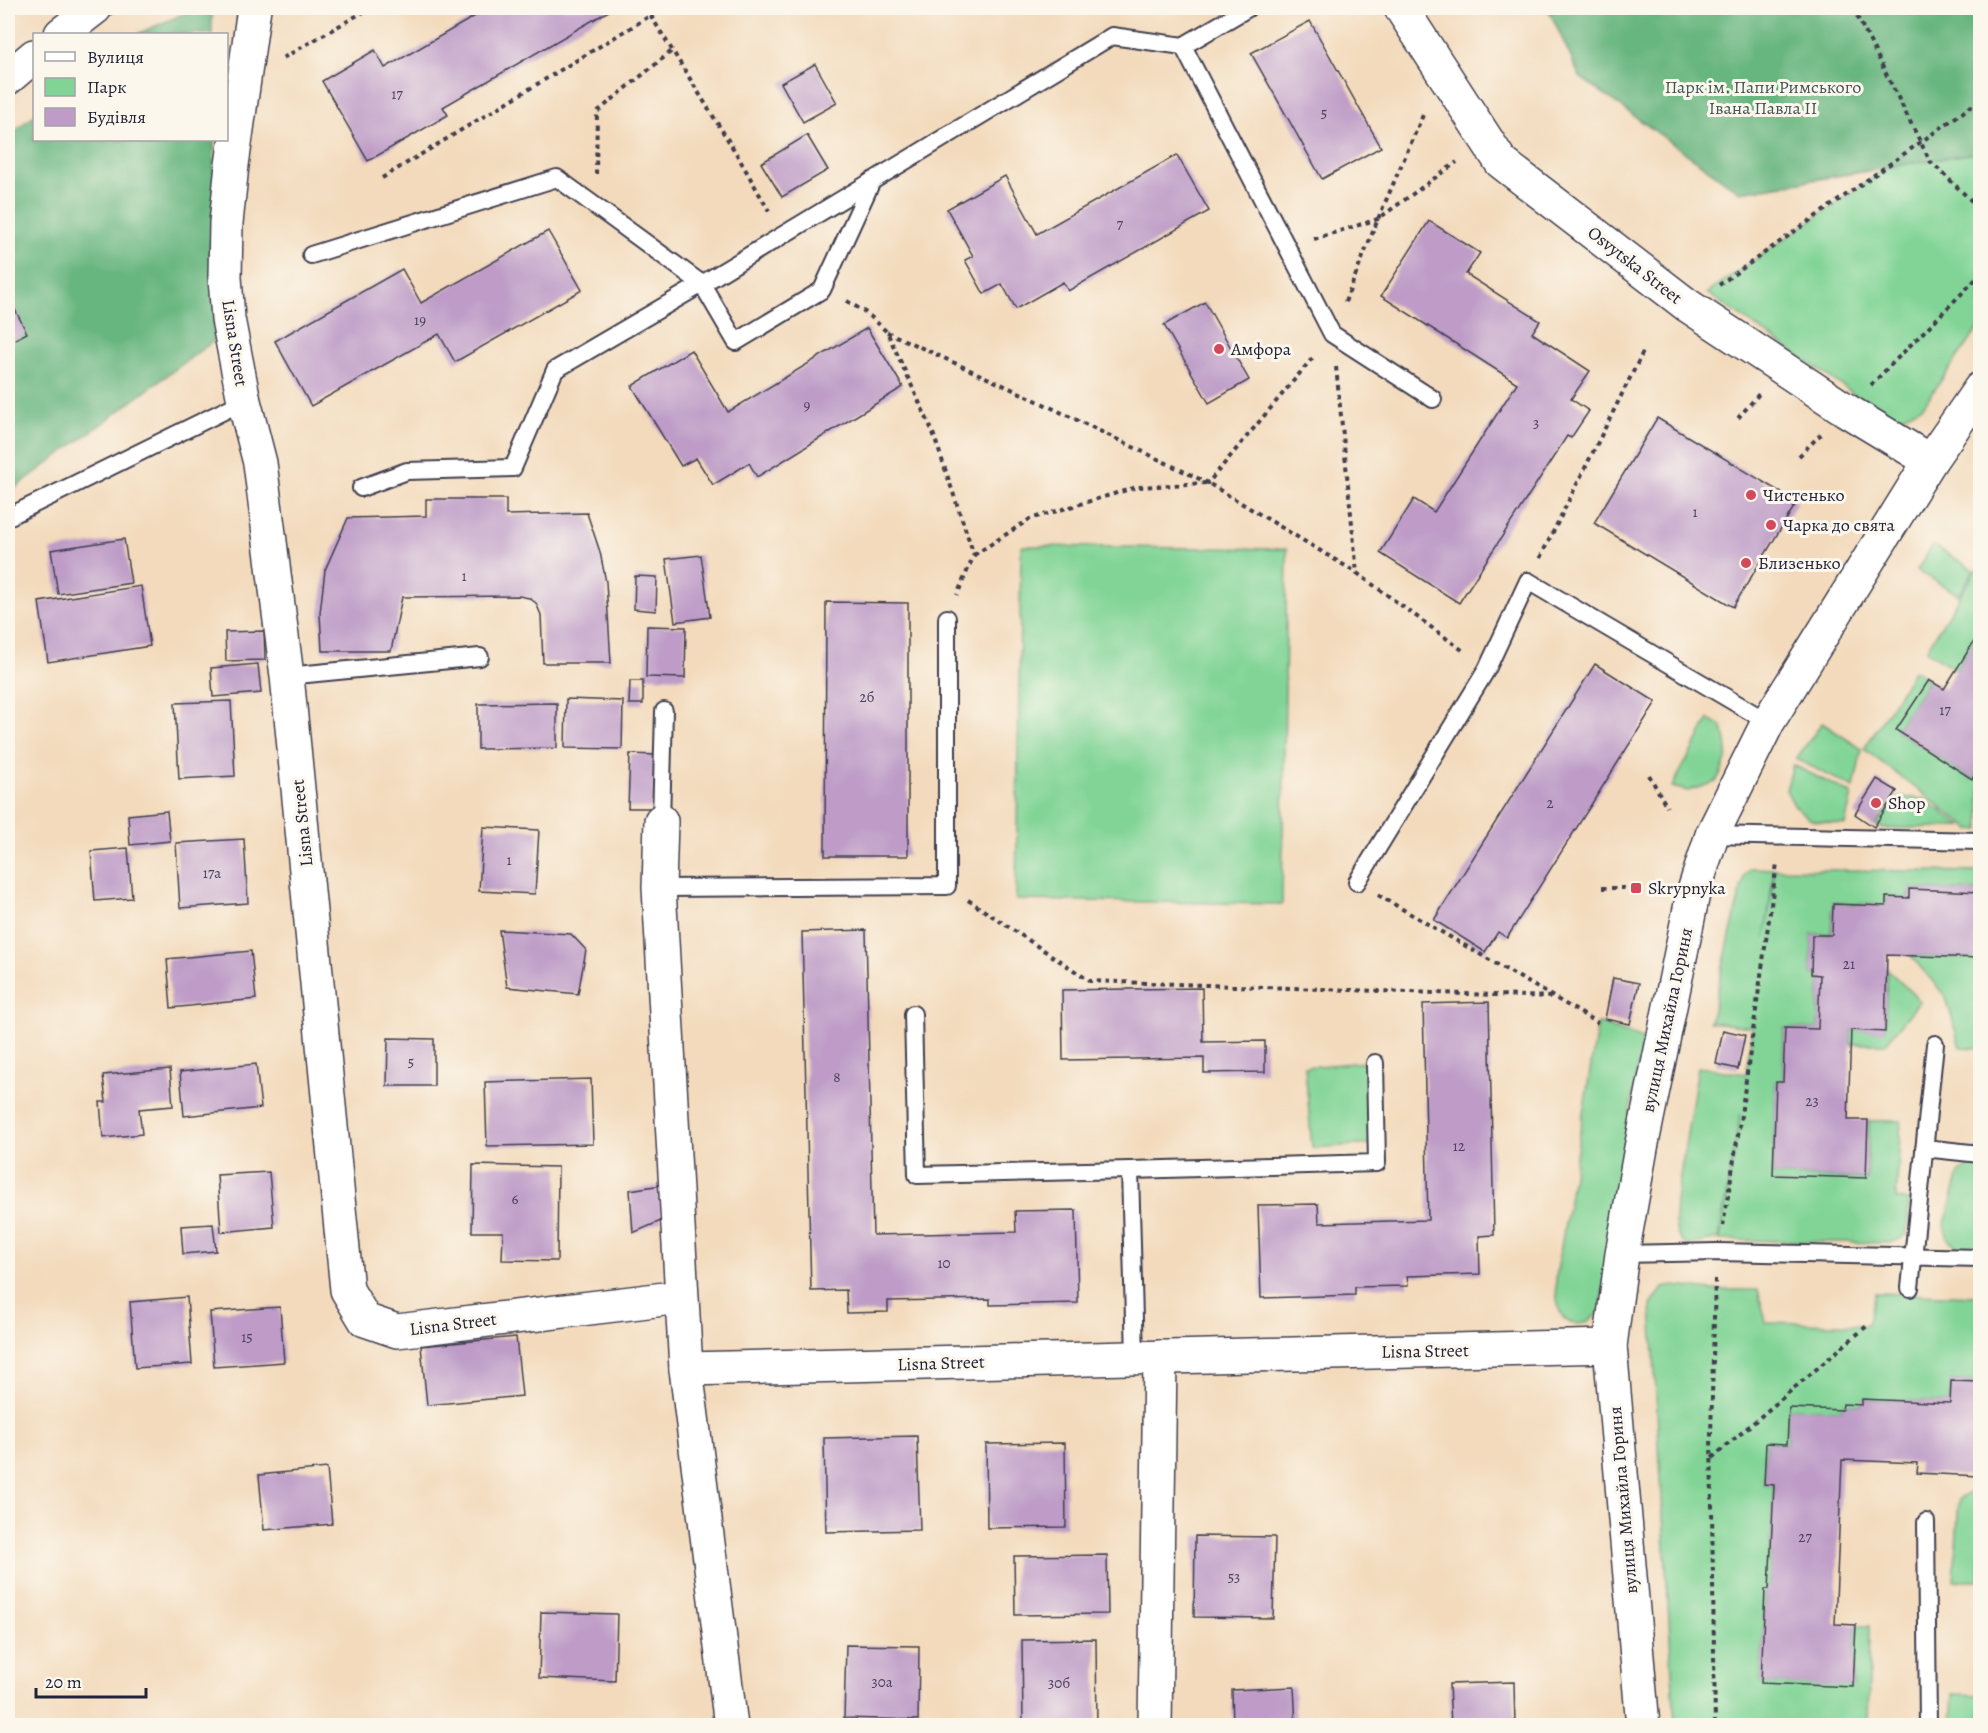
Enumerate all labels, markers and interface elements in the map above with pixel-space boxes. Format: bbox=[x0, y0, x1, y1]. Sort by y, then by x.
legend bbox=[33, 33, 228, 141]
text: Вулиця bbox=[87, 45, 144, 69]
text: Парк bbox=[87, 75, 127, 99]
park label: Парк ім. Папи Римського Івана Павла ІІ bbox=[1665, 75, 1861, 120]
house number: 17 bbox=[391, 84, 403, 104]
house number: 5 bbox=[1321, 103, 1327, 123]
text: Будівля bbox=[87, 105, 146, 129]
house number: 7 bbox=[1117, 214, 1124, 234]
street label: Osvytska Street bbox=[1583, 221, 1687, 309]
street label: Lisna Street bbox=[216, 298, 254, 388]
house number: 19 bbox=[414, 310, 426, 330]
place label: Амфора bbox=[1230, 337, 1292, 361]
marker: Амфора bbox=[1212, 342, 1226, 356]
house number: 9 bbox=[804, 395, 811, 415]
house number: 3 bbox=[1533, 413, 1539, 433]
place label: Чистенько bbox=[1763, 483, 1845, 507]
marker: Чистенько bbox=[1744, 488, 1758, 502]
house number: 1 bbox=[1692, 502, 1698, 522]
place label: Чарка до свята bbox=[1783, 513, 1896, 537]
marker: Чарка до свята bbox=[1764, 518, 1778, 532]
place label: Близенько bbox=[1758, 551, 1841, 575]
marker: Близенько bbox=[1739, 556, 1753, 570]
house number: 1 bbox=[461, 566, 467, 586]
house number: 2б bbox=[859, 687, 875, 707]
house number: 17 bbox=[1939, 700, 1951, 720]
street label: Lisna Street bbox=[285, 778, 319, 868]
place label: Shop bbox=[1888, 791, 1925, 815]
house number: 2 bbox=[1546, 793, 1554, 813]
marker: Shop bbox=[1869, 796, 1883, 810]
house number: 1 bbox=[506, 850, 512, 870]
house number: 17а bbox=[203, 863, 221, 883]
place label: Skrypnyka bbox=[1648, 876, 1726, 900]
marker: Skrypnyka bbox=[1629, 881, 1643, 895]
street label: вулиця Михайла Гориня bbox=[1636, 925, 1698, 1115]
house number: 21 bbox=[1843, 954, 1855, 974]
house number: 5 bbox=[408, 1052, 414, 1072]
house number: 8 bbox=[833, 1067, 841, 1087]
house number: 23 bbox=[1805, 1091, 1819, 1111]
house number: 12 bbox=[1453, 1136, 1465, 1156]
house number: 6 bbox=[512, 1189, 519, 1209]
house number: 10 bbox=[937, 1253, 951, 1273]
street label: Lisna Street bbox=[408, 1307, 498, 1341]
house number: 15 bbox=[241, 1327, 253, 1347]
street label: Lisna Street bbox=[1381, 1338, 1469, 1364]
street label: Lisna Street bbox=[897, 1349, 985, 1377]
street label: вулиця Михайла Гориня bbox=[1603, 1405, 1643, 1595]
house number: 27 bbox=[1798, 1527, 1812, 1547]
house number: 53 bbox=[1228, 1567, 1240, 1587]
scale bar bbox=[36, 1661, 146, 1699]
text: 20 m bbox=[45, 1670, 82, 1694]
house number: 30а bbox=[871, 1672, 893, 1692]
house number: 30б bbox=[1048, 1673, 1070, 1693]

